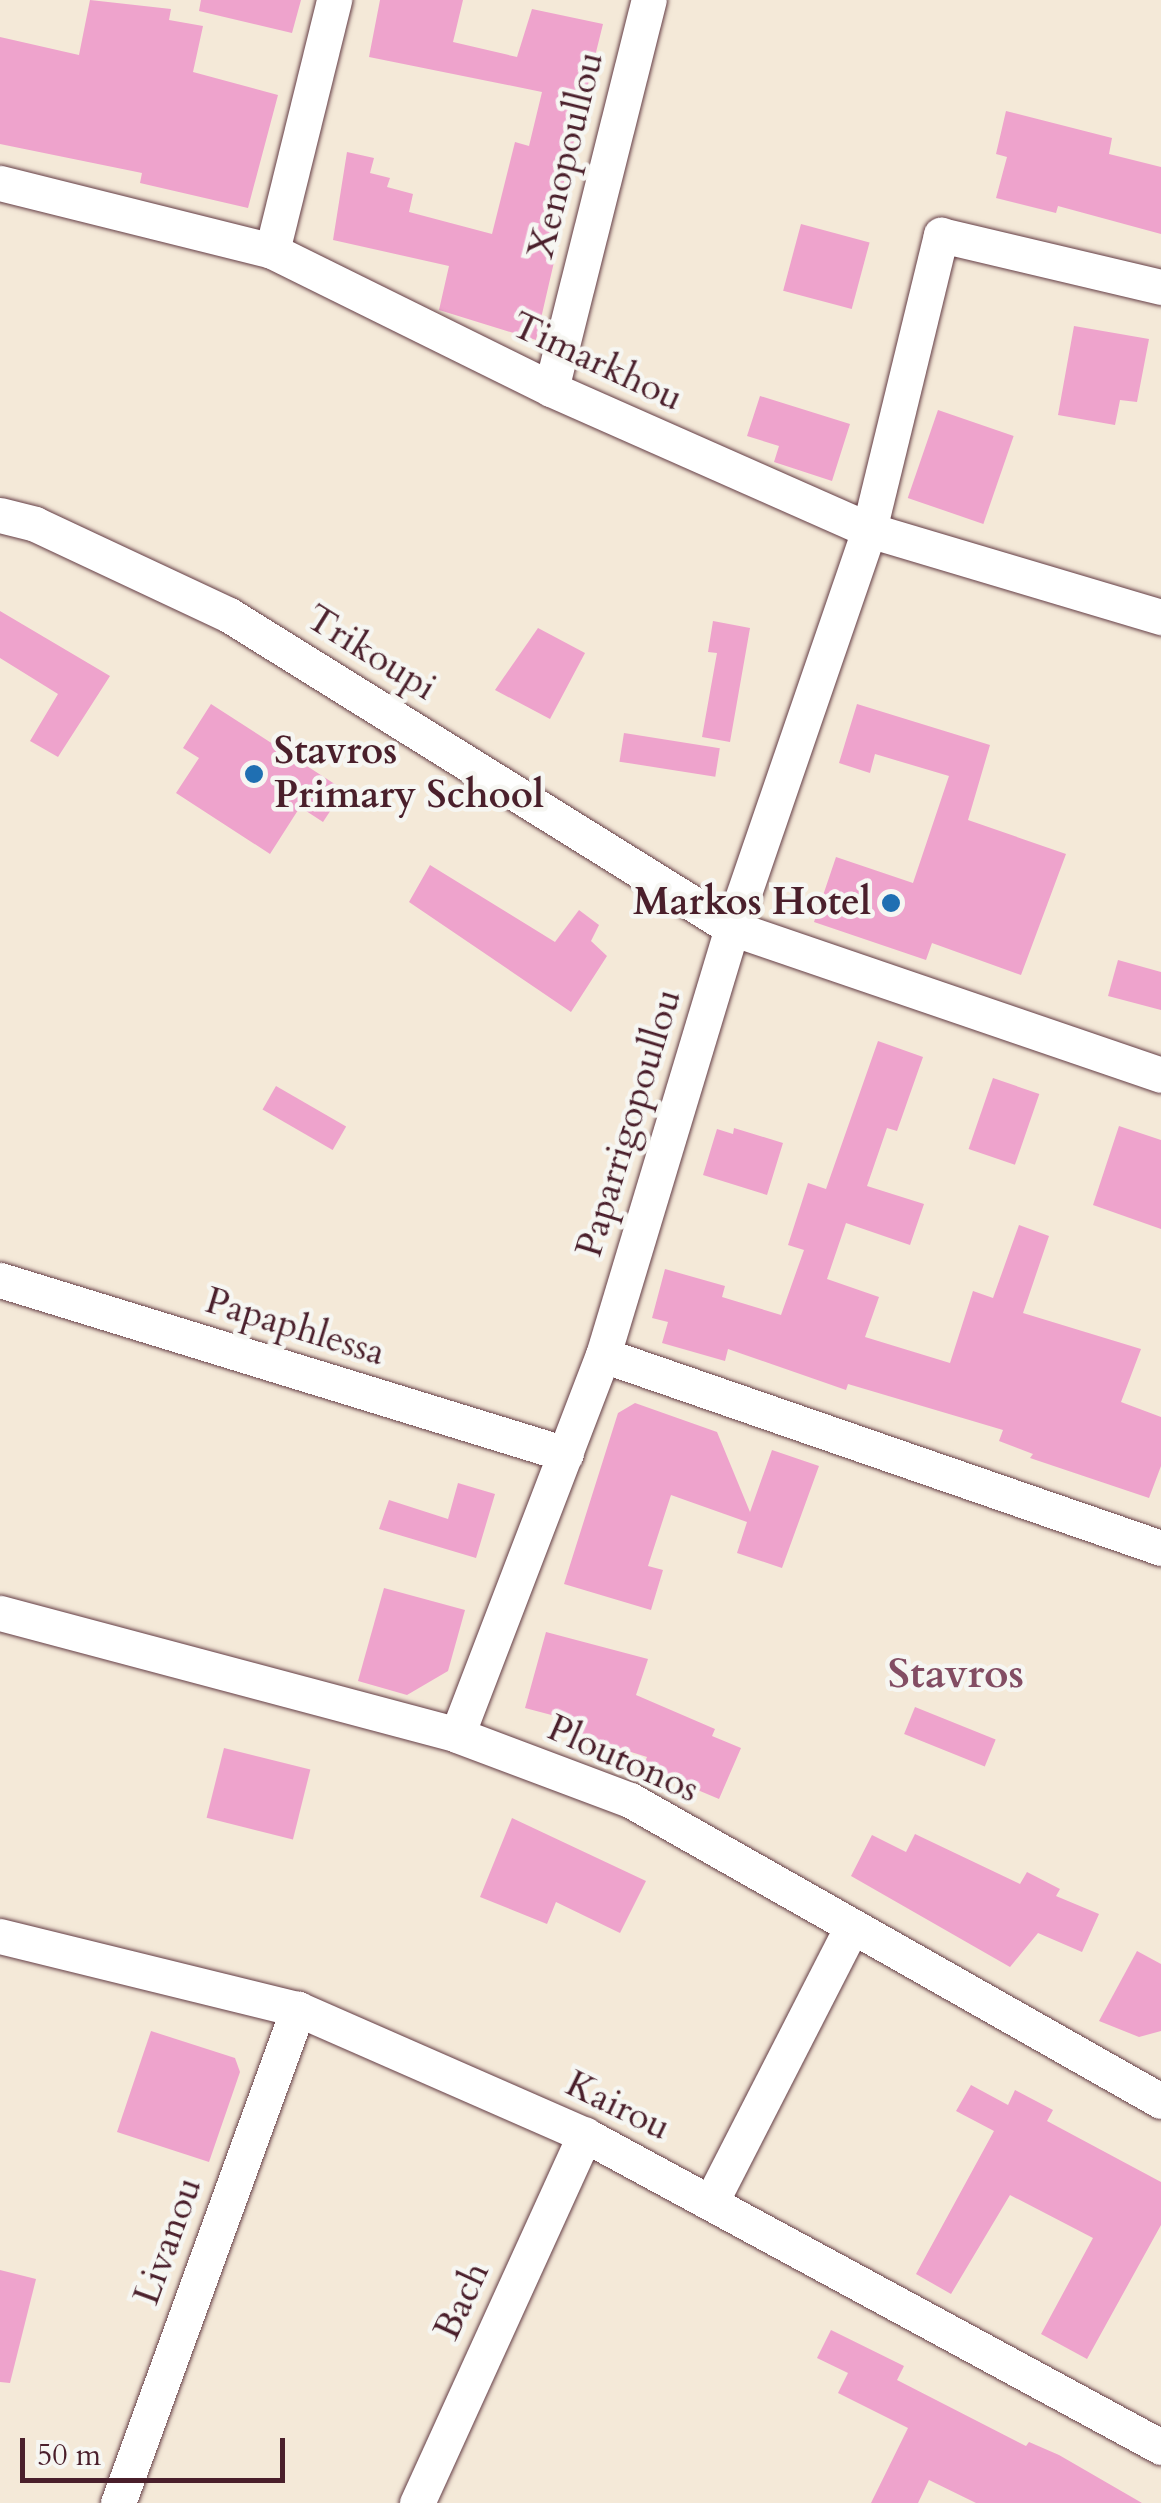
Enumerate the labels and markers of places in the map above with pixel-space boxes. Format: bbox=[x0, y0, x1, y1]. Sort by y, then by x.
place label: Stavros Primary School bbox=[274, 729, 544, 818]
marker: Stavros Primary School bbox=[243, 763, 265, 785]
place label: Markos Hotel bbox=[633, 880, 871, 926]
marker: Markos Hotel bbox=[880, 892, 902, 914]

